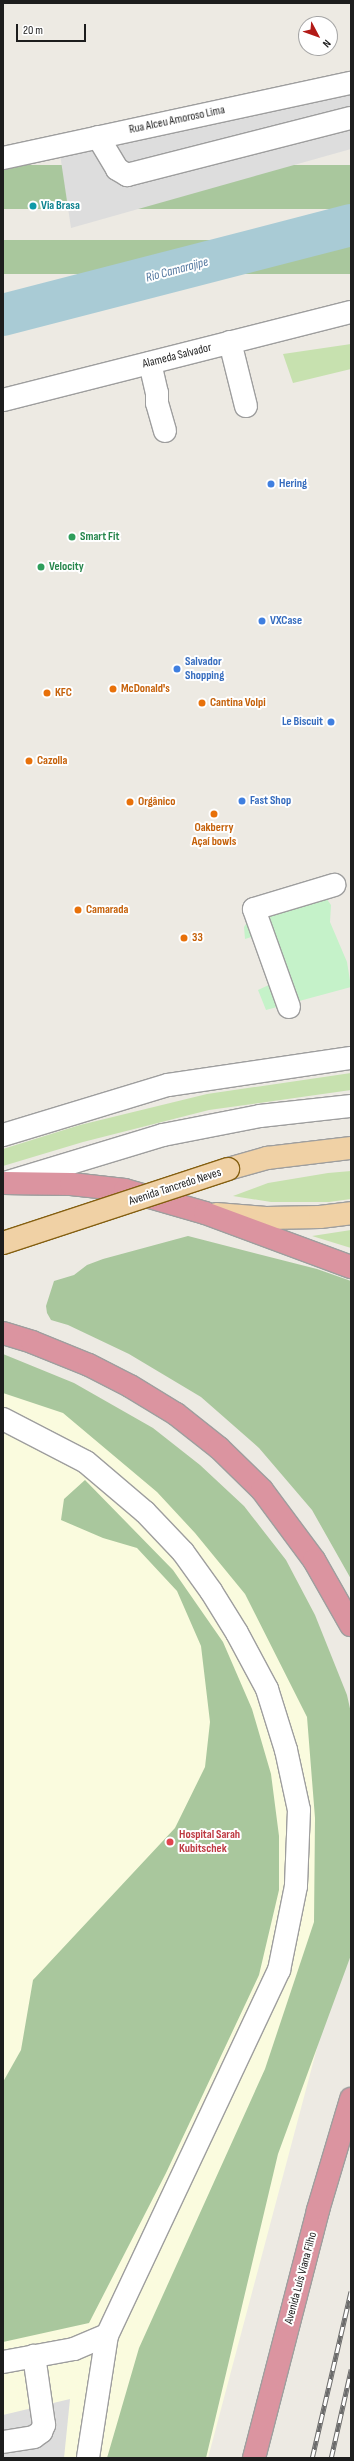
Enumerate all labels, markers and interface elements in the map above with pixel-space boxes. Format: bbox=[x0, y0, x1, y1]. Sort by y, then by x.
scale bar bbox=[18, 16, 88, 42]
north arrow bbox=[298, 16, 338, 56]
text: 20 m bbox=[23, 23, 43, 38]
text: N bbox=[320, 37, 334, 50]
street label: Rua Alceu Amoroso Lima bbox=[128, 103, 226, 137]
place label: Via Brasa bbox=[41, 199, 80, 213]
marker: Via Brasa bbox=[28, 201, 38, 211]
water label: Rio Camarajipe bbox=[144, 254, 210, 286]
street label: Alameda Salvador bbox=[141, 340, 213, 372]
place label: Hering bbox=[279, 477, 307, 491]
marker: Hering bbox=[266, 479, 276, 489]
place label: Smart Fit bbox=[80, 530, 119, 544]
marker: Smart Fit bbox=[67, 532, 77, 542]
place label: Velocity bbox=[49, 560, 84, 574]
marker: Velocity bbox=[36, 562, 46, 572]
place label: VXCase bbox=[270, 614, 302, 628]
marker: VXCase bbox=[257, 616, 267, 626]
place label: Salvador Shopping bbox=[185, 655, 224, 683]
marker: Salvador Shopping bbox=[172, 664, 182, 674]
place label: McDonald's bbox=[121, 682, 170, 696]
marker: McDonald's bbox=[108, 684, 118, 694]
place label: KFC bbox=[55, 686, 72, 700]
marker: KFC bbox=[42, 688, 52, 698]
place label: Cantina Volpi bbox=[210, 696, 266, 710]
marker: Cantina Volpi bbox=[197, 698, 207, 708]
place label: Le Biscuit bbox=[282, 715, 323, 729]
marker: Le Biscuit bbox=[326, 717, 336, 727]
place label: Cazolla bbox=[37, 754, 67, 768]
marker: Cazolla bbox=[24, 756, 34, 766]
place label: Fast Shop bbox=[250, 794, 291, 808]
place label: Orgânico bbox=[138, 795, 176, 809]
marker: Fast Shop bbox=[237, 796, 247, 806]
marker: Orgânico bbox=[125, 797, 135, 807]
marker: Oakberry Açaí bowls bbox=[209, 809, 219, 819]
place label: Oakberry Açaí bowls bbox=[192, 821, 236, 849]
place label: Camarada bbox=[86, 903, 128, 917]
marker: Camarada bbox=[73, 905, 83, 915]
place label: 33 bbox=[192, 931, 203, 945]
marker: 33 bbox=[179, 933, 189, 943]
street label: Avenida Tancredo Neves bbox=[127, 1165, 223, 1209]
place label: Hospital Sarah Kubitschek bbox=[179, 1828, 240, 1856]
marker: Hospital Sarah Kubitschek bbox=[164, 1836, 176, 1848]
street label: Avenida Luís Viana Filho bbox=[282, 2231, 320, 2325]

